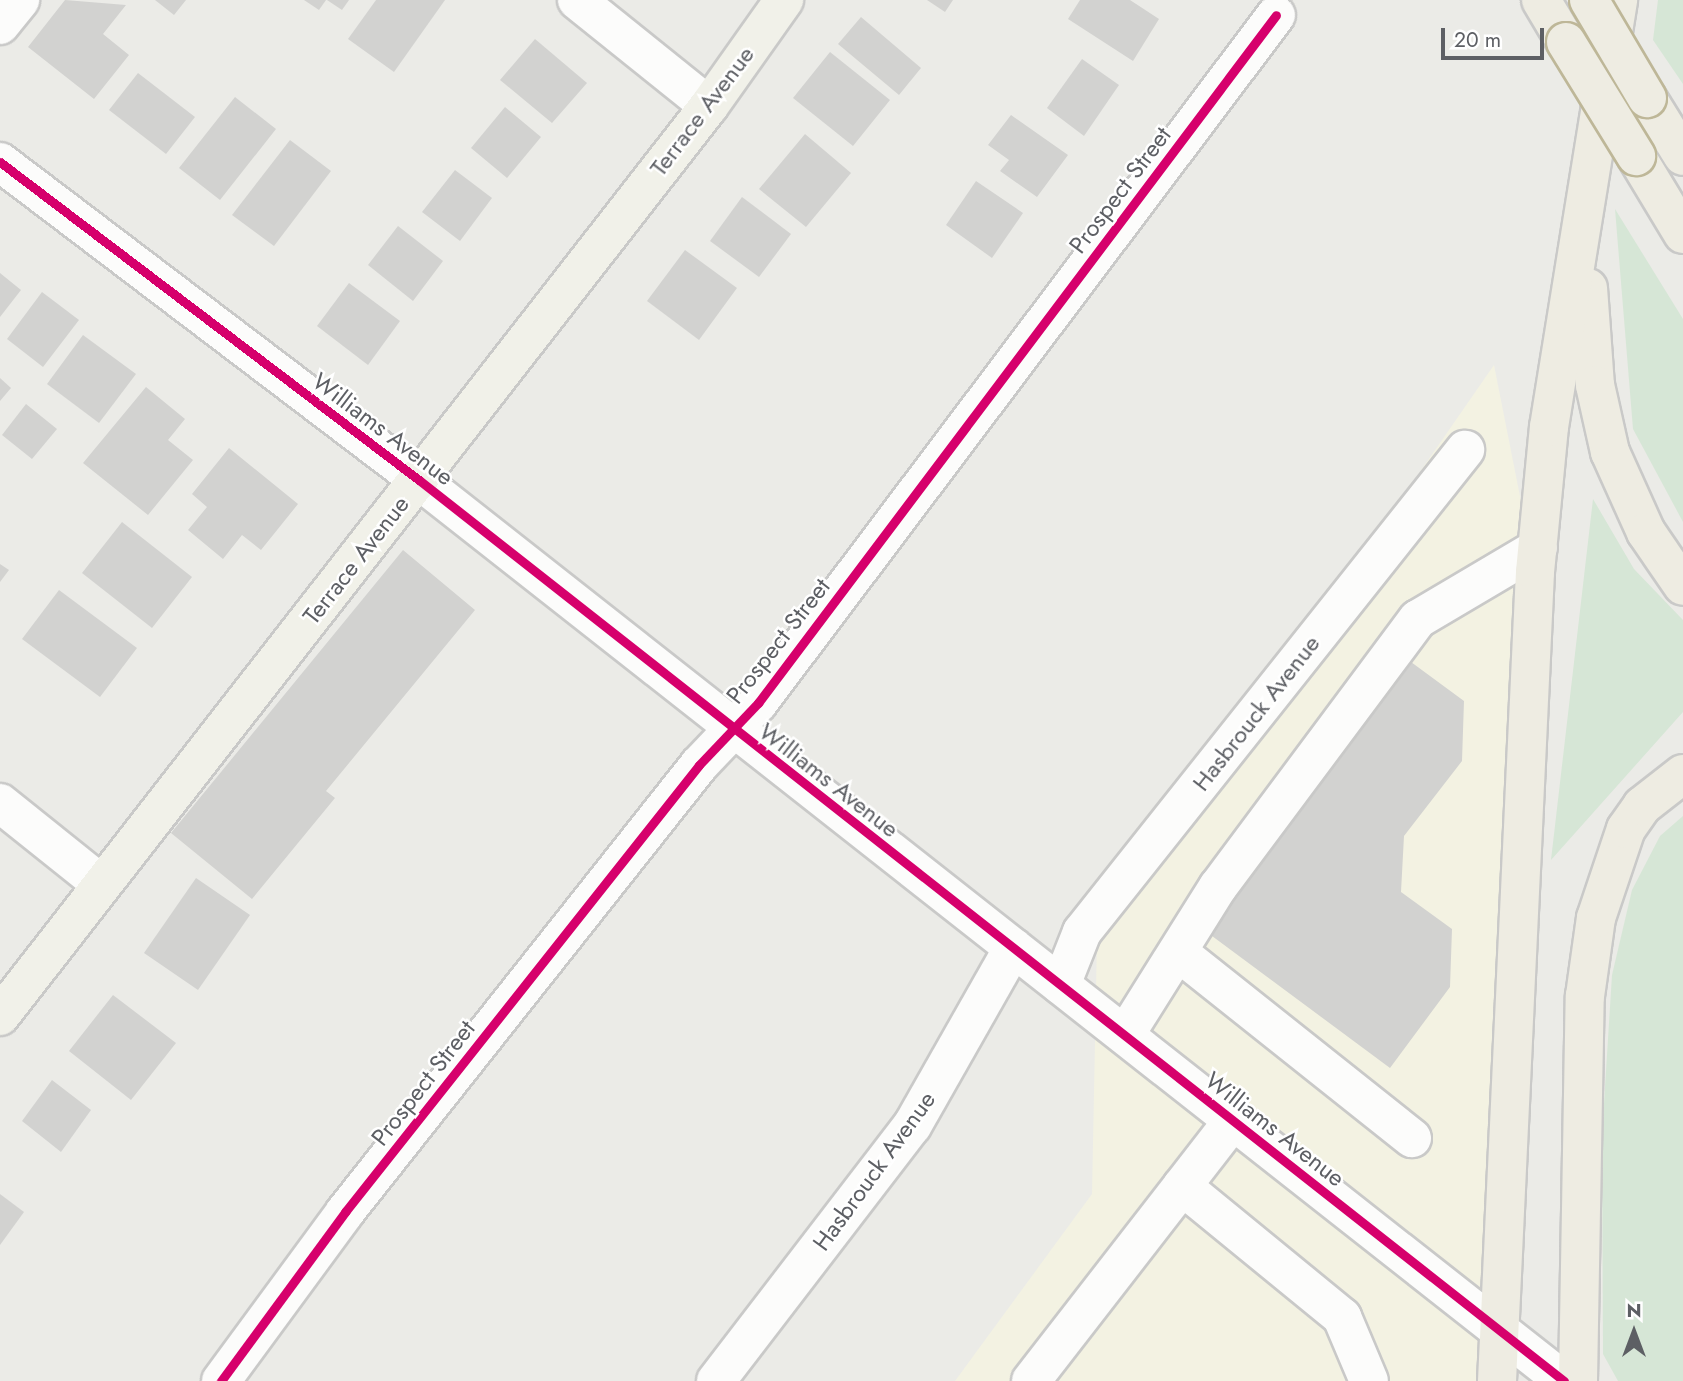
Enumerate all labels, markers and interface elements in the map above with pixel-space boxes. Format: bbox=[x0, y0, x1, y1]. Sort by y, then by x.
scale bar bbox=[1445, 14, 1548, 58]
text: 20 m bbox=[1454, 25, 1501, 55]
street label: Terrace Avenue bbox=[644, 40, 760, 182]
street label: Prospect Street bbox=[1063, 121, 1177, 259]
street label: Williams Avenue bbox=[307, 367, 459, 491]
street label: Terrace Avenue bbox=[297, 490, 415, 630]
street label: Prospect Street bbox=[720, 573, 836, 709]
street label: Hasbrouck Avenue bbox=[1186, 629, 1326, 797]
street label: Williams Avenue bbox=[753, 717, 905, 843]
street label: Prospect Street bbox=[365, 1015, 481, 1151]
street label: Williams Avenue bbox=[1199, 1066, 1351, 1192]
street label: Hasbrouck Avenue bbox=[807, 1086, 941, 1256]
north arrow bbox=[1599, 1297, 1669, 1367]
text: N bbox=[1626, 1297, 1642, 1324]

